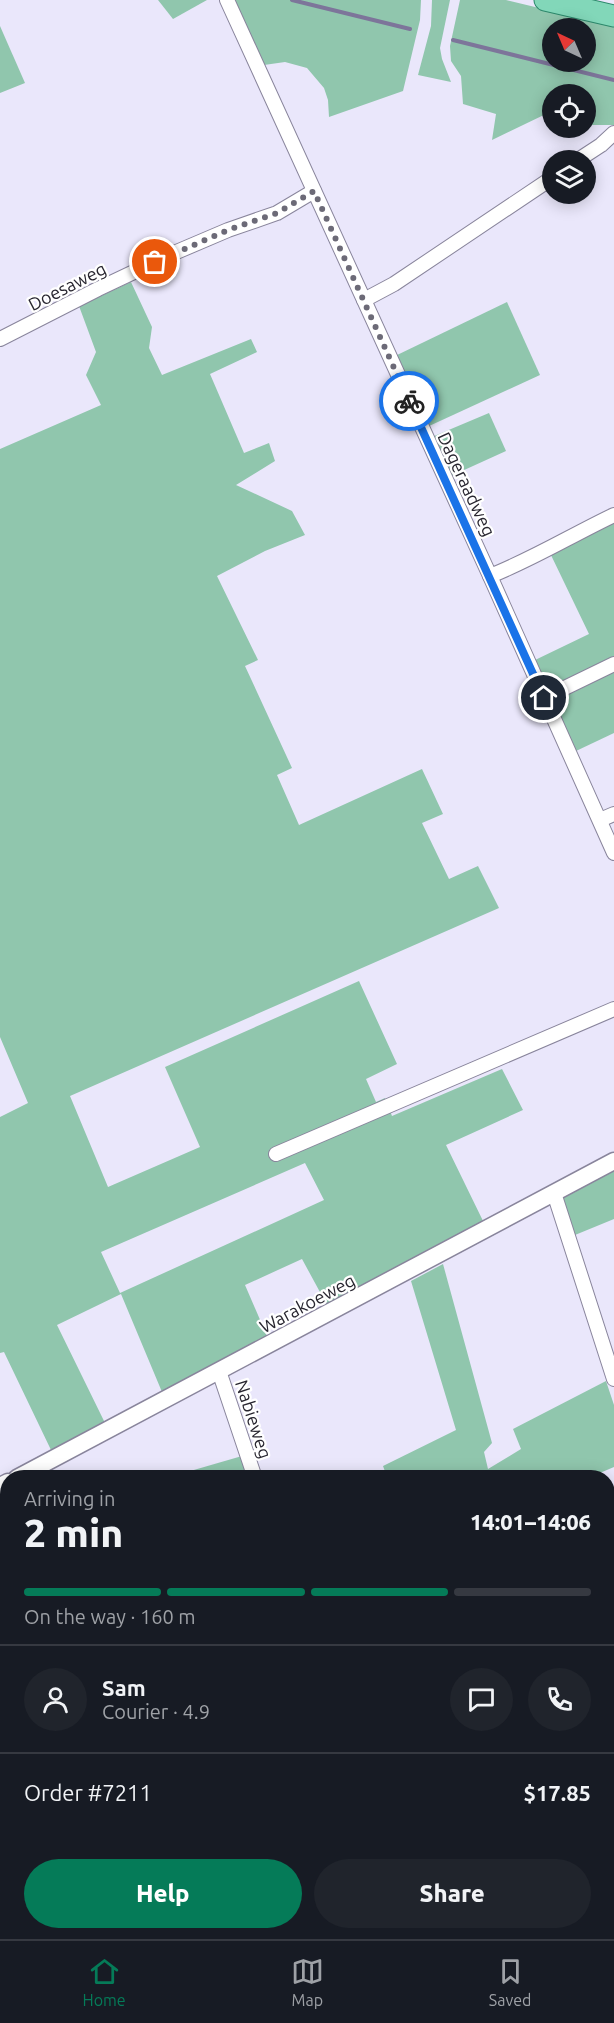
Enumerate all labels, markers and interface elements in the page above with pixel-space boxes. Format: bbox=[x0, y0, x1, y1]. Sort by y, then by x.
north arrow bbox=[542, 18, 596, 72]
map controls bbox=[542, 18, 596, 204]
button: locate bbox=[542, 84, 596, 138]
button: layers bbox=[542, 150, 596, 204]
pin bbox=[129, 236, 180, 287]
icon: bag bbox=[138, 245, 171, 278]
street label: Doesaweg bbox=[25, 258, 109, 314]
courier bbox=[379, 371, 439, 431]
icon: bike bbox=[393, 385, 426, 418]
street label: Dageraadweg bbox=[434, 429, 500, 539]
pin bbox=[518, 672, 569, 723]
icon: home bbox=[527, 681, 560, 714]
street label: Warakoeweg bbox=[256, 1270, 358, 1336]
street label: Nabieweg bbox=[232, 1377, 276, 1461]
text: Arriving in bbox=[24, 1487, 115, 1510]
text: 14:01–14:06 bbox=[470, 1509, 591, 1534]
text: 2 min bbox=[24, 1511, 123, 1554]
text: On the way · 160 m bbox=[24, 1605, 196, 1628]
button: person bbox=[24, 1668, 87, 1731]
button: chat bbox=[450, 1668, 513, 1731]
button: phone bbox=[528, 1668, 591, 1731]
text: Sam bbox=[102, 1675, 146, 1700]
text: Courier · 4.9 bbox=[102, 1700, 210, 1723]
text: Order #7211 bbox=[24, 1780, 152, 1805]
text: $17.85 bbox=[524, 1780, 591, 1805]
button: Help bbox=[24, 1859, 302, 1928]
button: Share bbox=[314, 1859, 591, 1928]
tab: Home bbox=[83, 1955, 126, 2009]
tab: Map bbox=[291, 1955, 324, 2009]
tab: Saved bbox=[489, 1955, 531, 2009]

